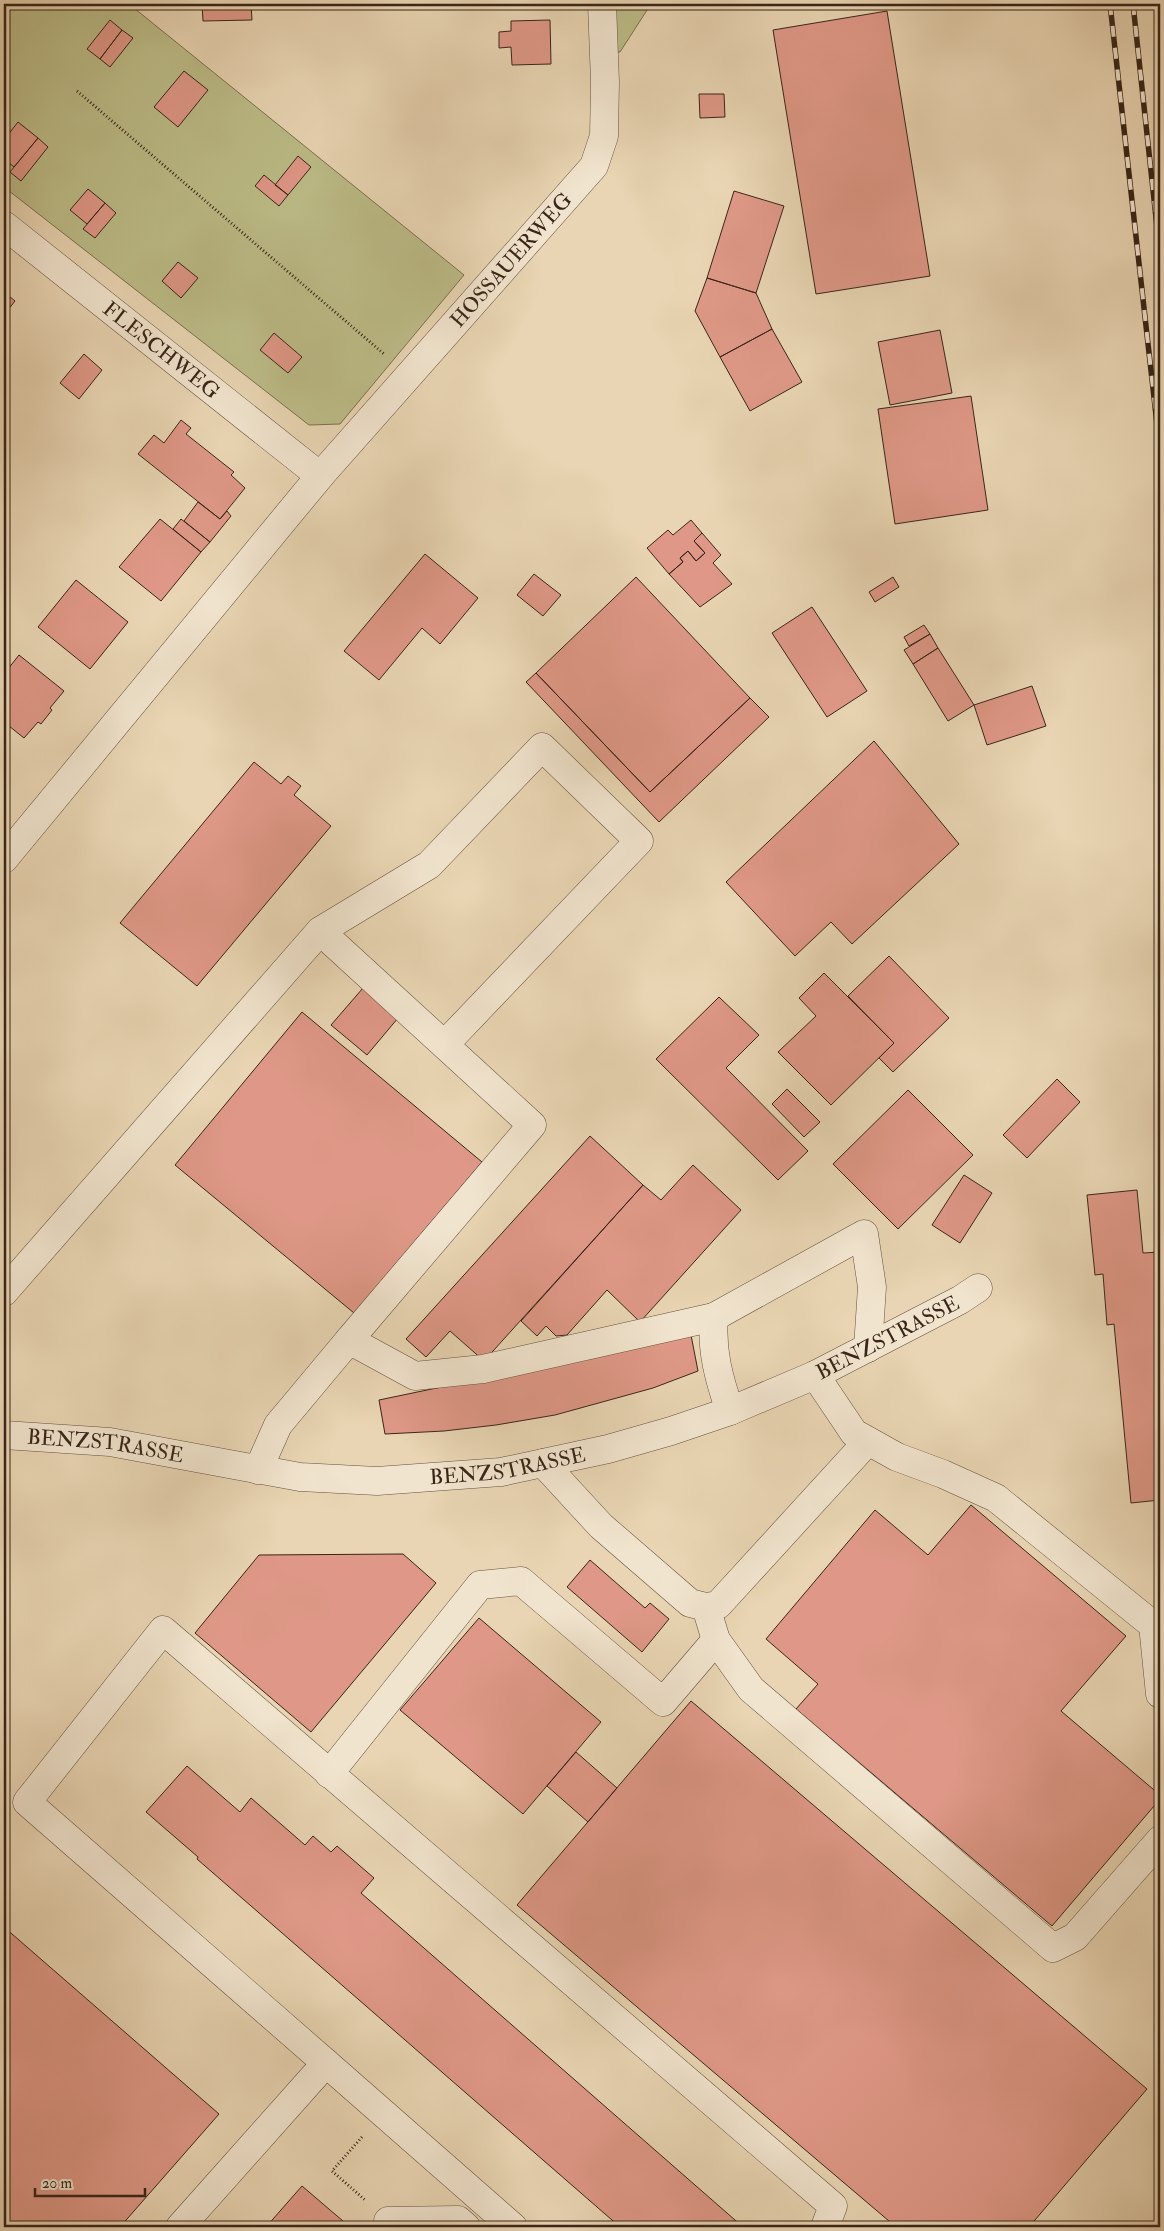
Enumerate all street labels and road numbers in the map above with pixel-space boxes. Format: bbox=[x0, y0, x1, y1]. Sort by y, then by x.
street label: HOSSAUERWEG bbox=[444, 187, 578, 333]
street label: FLESCHWEG bbox=[97, 295, 225, 405]
street label: BENZSTRASSE bbox=[811, 1289, 964, 1386]
street label: BENZSTRASSE bbox=[26, 1423, 186, 1469]
street label: BENZSTRASSE bbox=[429, 1441, 588, 1491]

